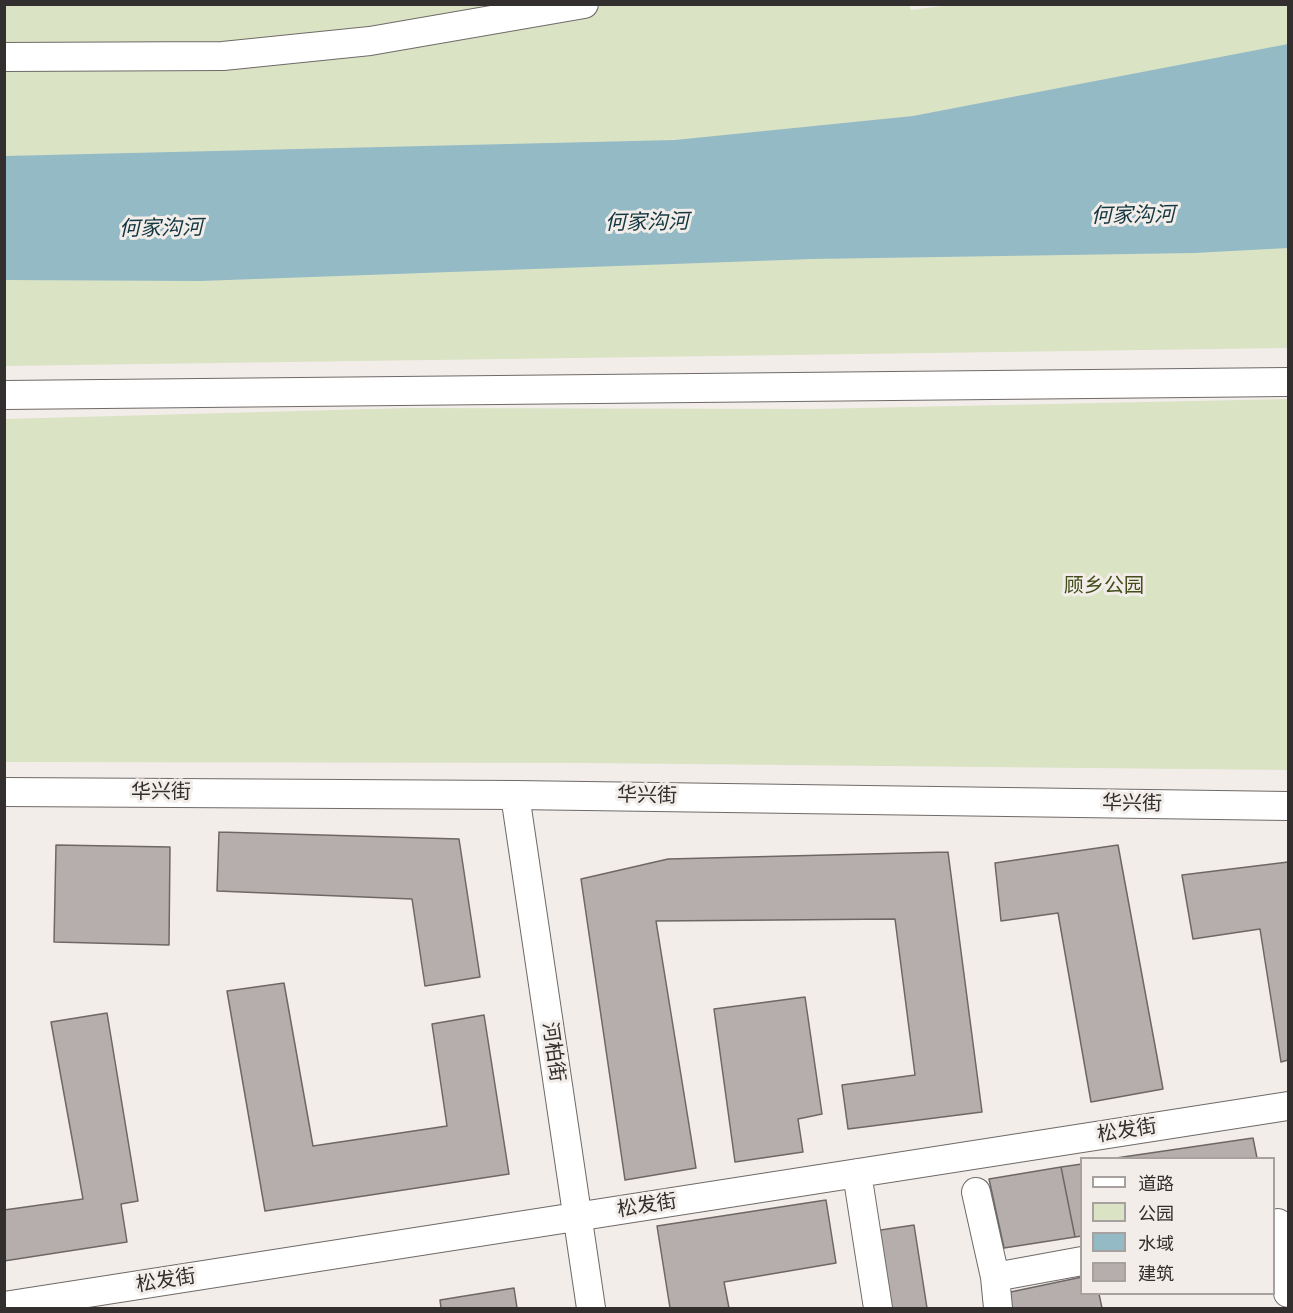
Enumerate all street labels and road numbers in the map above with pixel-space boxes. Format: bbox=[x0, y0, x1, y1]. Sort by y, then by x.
street label: 华兴街 bbox=[131, 780, 191, 804]
street label: 华兴街 bbox=[617, 783, 677, 809]
street label: 华兴街 bbox=[1102, 791, 1162, 817]
street label: 河柏街 bbox=[537, 1021, 569, 1083]
street label: 松发街 bbox=[1095, 1114, 1159, 1148]
street label: 松发街 bbox=[615, 1189, 679, 1223]
street label: 松发街 bbox=[134, 1264, 198, 1298]

